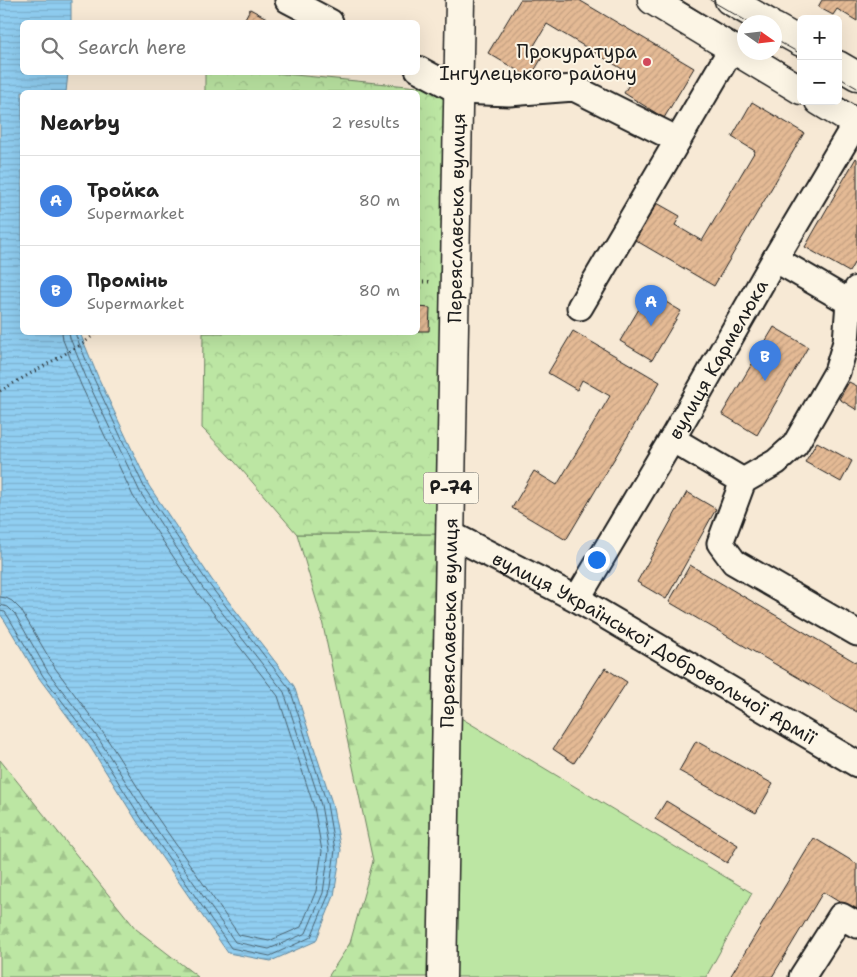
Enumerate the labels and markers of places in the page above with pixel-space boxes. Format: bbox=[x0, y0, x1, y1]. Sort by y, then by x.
place label: Прокуратура Інгулецького району bbox=[439, 39, 637, 86]
marker: Прокуратура Інгулецького району bbox=[641, 56, 653, 68]
pin: A bbox=[635, 285, 667, 326]
pin: B bbox=[749, 340, 781, 381]

